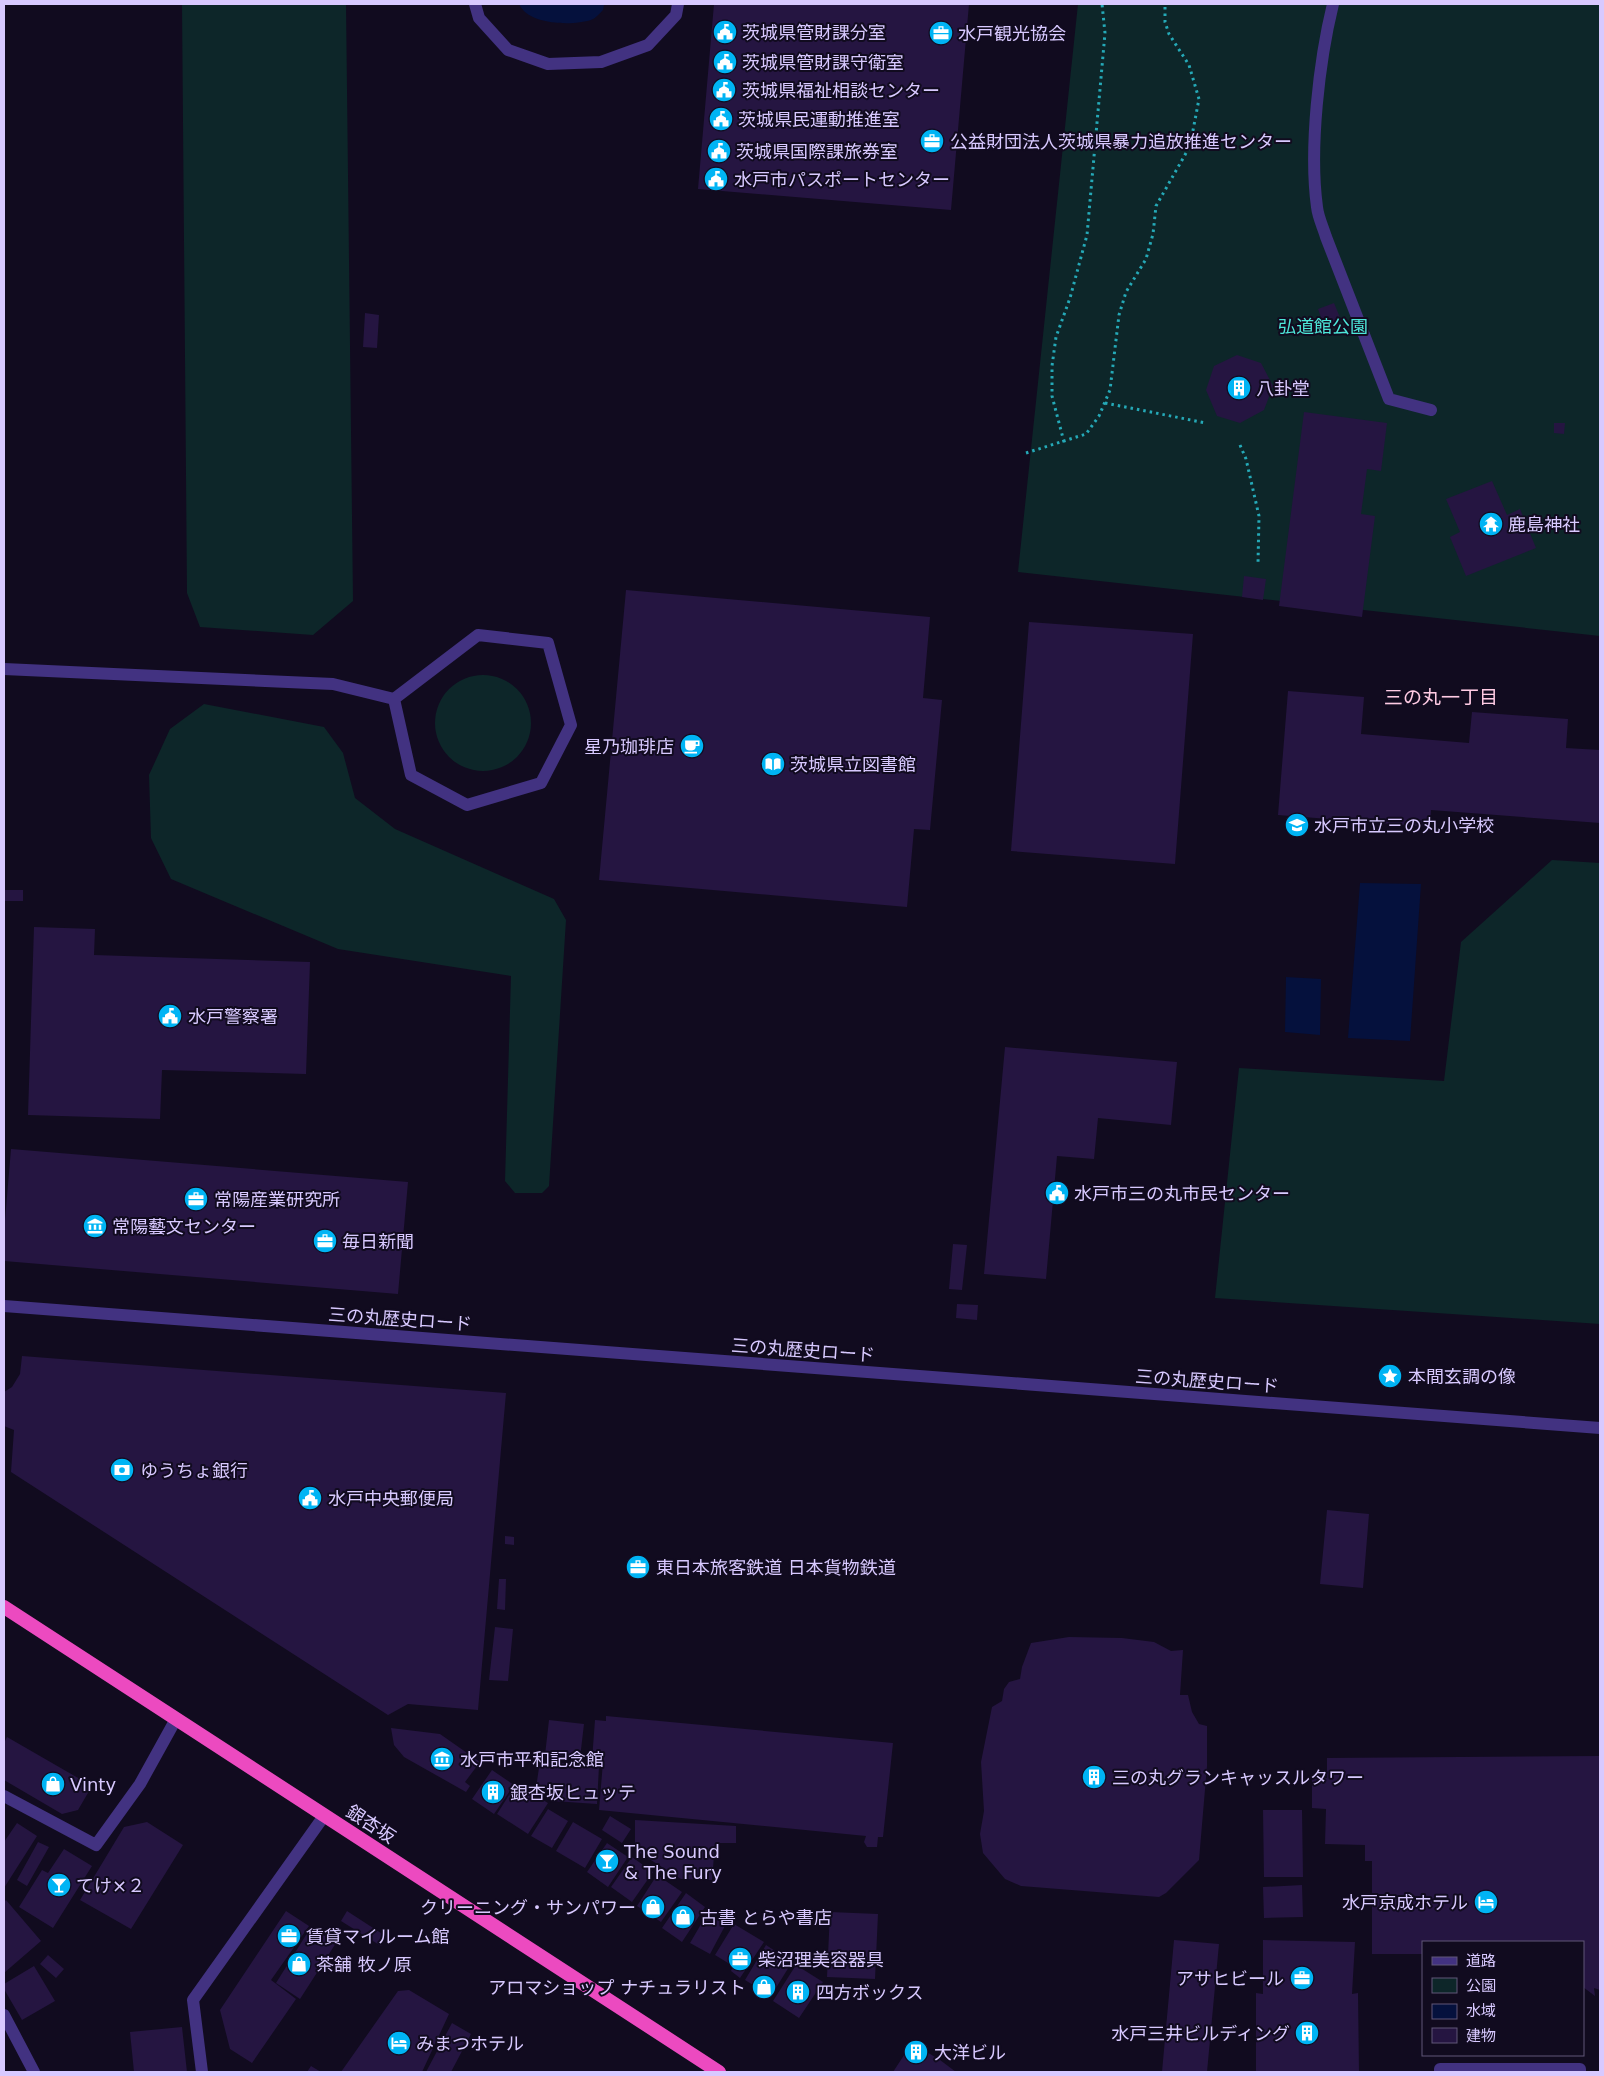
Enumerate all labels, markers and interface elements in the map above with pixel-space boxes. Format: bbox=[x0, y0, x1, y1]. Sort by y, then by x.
public building icon: 茨城県管財課分室 bbox=[712, 19, 738, 45]
office icon: 水戸観光協会 bbox=[928, 20, 954, 46]
place label: 茨城県管財課分室 bbox=[742, 22, 886, 43]
place label: 水戸観光協会 bbox=[958, 23, 1066, 44]
public building icon: 茨城県管財課守衛室 bbox=[712, 49, 738, 75]
place label: 茨城県管財課守衛室 bbox=[742, 52, 904, 73]
public building icon: 茨城県福祉相談センター bbox=[711, 77, 737, 103]
place label: 茨城県福祉相談センター bbox=[742, 80, 940, 101]
public building icon: 茨城県民運動推進室 bbox=[708, 106, 734, 132]
place label: 茨城県民運動推進室 bbox=[738, 109, 900, 130]
office icon: 公益財団法人茨城県暴力追放推進センター bbox=[919, 128, 945, 154]
place label: 公益財団法人茨城県暴力追放推進センター bbox=[950, 131, 1292, 152]
public building icon: 茨城県国際課旅券室 bbox=[706, 138, 732, 164]
place label: 茨城県国際課旅券室 bbox=[736, 141, 898, 162]
public building icon: 水戸市パスポートセンター bbox=[703, 166, 729, 192]
place label: 水戸市パスポートセンター bbox=[734, 169, 950, 190]
park label: 弘道館公園 bbox=[1278, 316, 1368, 337]
building icon: 八卦堂 bbox=[1226, 375, 1252, 401]
place label: 八卦堂 bbox=[1256, 378, 1310, 399]
temple icon: 鹿島神社 bbox=[1478, 511, 1504, 537]
place label: 鹿島神社 bbox=[1508, 514, 1580, 535]
district label: 三の丸一丁目 bbox=[1384, 686, 1498, 708]
cafe icon: 星乃珈琲店 bbox=[679, 733, 705, 759]
place label: 星乃珈琲店 bbox=[584, 736, 674, 757]
library icon: 茨城県立図書館 bbox=[760, 751, 786, 777]
place label: 茨城県立図書館 bbox=[790, 754, 916, 775]
school or university icon: 水戸市立三の丸小学校 bbox=[1284, 812, 1310, 838]
place label: 水戸市立三の丸小学校 bbox=[1314, 815, 1494, 836]
public building icon: 水戸警察署 bbox=[157, 1003, 183, 1029]
place label: 水戸警察署 bbox=[188, 1006, 278, 1027]
public building icon: 水戸市三の丸市民センター bbox=[1044, 1180, 1070, 1206]
place label: 水戸市三の丸市民センター bbox=[1074, 1183, 1290, 1204]
office icon: 常陽産業研究所 bbox=[183, 1186, 209, 1212]
place label: 常陽産業研究所 bbox=[214, 1189, 340, 1210]
museum icon: 常陽藝文センター bbox=[82, 1213, 108, 1239]
place label: 常陽藝文センター bbox=[112, 1216, 256, 1237]
office icon: 毎日新聞 bbox=[312, 1228, 338, 1254]
place label: 毎日新聞 bbox=[342, 1231, 414, 1252]
street label: 三の丸歴史ロード bbox=[327, 1304, 473, 1334]
street label: 三の丸歴史ロード bbox=[730, 1335, 876, 1365]
place icon: 本間玄調の像 bbox=[1377, 1363, 1403, 1389]
street label: 三の丸歴史ロード bbox=[1134, 1366, 1280, 1396]
place label: 本間玄調の像 bbox=[1408, 1366, 1516, 1387]
bank icon: ゆうちょ銀行 bbox=[109, 1457, 135, 1483]
place label: ゆうちょ銀行 bbox=[140, 1460, 248, 1481]
public building icon: 水戸中央郵便局 bbox=[297, 1485, 323, 1511]
place label: 水戸中央郵便局 bbox=[328, 1488, 454, 1509]
office icon: 東日本旅客鉄道 日本貨物鉄道 bbox=[625, 1554, 651, 1580]
place label: 東日本旅客鉄道 日本貨物鉄道 bbox=[656, 1557, 896, 1578]
museum icon: 水戸市平和記念館 bbox=[429, 1746, 455, 1772]
place label: 水戸市平和記念館 bbox=[460, 1749, 604, 1770]
building icon: 三の丸グランキャッスルタワー bbox=[1081, 1764, 1107, 1790]
place label: 三の丸グランキャッスルタワー bbox=[1112, 1767, 1364, 1788]
shop icon: Vinty bbox=[40, 1771, 66, 1797]
place label: Vinty bbox=[70, 1774, 116, 1795]
building icon: 銀杏坂ヒュッテ bbox=[480, 1779, 506, 1805]
place label: 銀杏坂ヒュッテ bbox=[510, 1782, 636, 1803]
street label: 銀杏坂 bbox=[343, 1800, 399, 1848]
place label: The Sound & The Fury bbox=[623, 1841, 722, 1883]
bar icon: The Sound & The Fury bbox=[594, 1848, 620, 1874]
bar icon: てけ×２ bbox=[46, 1872, 72, 1898]
place label: てけ×２ bbox=[76, 1875, 145, 1896]
hotel icon: 水戸京成ホテル bbox=[1473, 1889, 1499, 1915]
place label: 水戸京成ホテル bbox=[1342, 1892, 1468, 1913]
shop icon: クリーニング・サンパワー bbox=[640, 1894, 666, 1920]
place label: クリーニング・サンパワー bbox=[420, 1897, 636, 1918]
shop icon: 古書 とらや書店 bbox=[670, 1904, 696, 1930]
place label: 古書 とらや書店 bbox=[700, 1907, 832, 1928]
office icon: 賃貸マイルーム館 bbox=[276, 1923, 302, 1949]
place label: 賃貸マイルーム館 bbox=[306, 1926, 449, 1947]
legend bbox=[1422, 1941, 1584, 2056]
office icon: 柴沼理美容器具 bbox=[727, 1946, 753, 1972]
place label: 柴沼理美容器具 bbox=[758, 1949, 884, 1970]
shop icon: 茶舗 牧ノ原 bbox=[286, 1951, 312, 1977]
text: 道路 bbox=[1466, 1952, 1496, 1970]
place label: 茶舗 牧ノ原 bbox=[316, 1954, 412, 1975]
office icon: アサヒビール bbox=[1289, 1965, 1315, 1991]
place label: アサヒビール bbox=[1176, 1968, 1284, 1989]
shop icon: アロマショップ ナチュラリスト bbox=[751, 1974, 777, 2000]
place label: アロマショップ ナチュラリスト bbox=[488, 1977, 746, 1998]
text: 公園 bbox=[1466, 1977, 1496, 1995]
building icon: 四方ボックス bbox=[785, 1979, 811, 2005]
place label: 四方ボックス bbox=[816, 1982, 923, 2003]
text: 水域 bbox=[1466, 2002, 1496, 2020]
building icon: 水戸三井ビルディング bbox=[1294, 2020, 1320, 2046]
place label: 水戸三井ビルディング bbox=[1111, 2023, 1290, 2044]
text: 建物 bbox=[1466, 2027, 1496, 2045]
hotel icon: みまつホテル bbox=[386, 2030, 412, 2056]
place label: みまつホテル bbox=[416, 2033, 524, 2054]
building icon: 大洋ビル bbox=[903, 2039, 929, 2065]
place label: 大洋ビル bbox=[934, 2042, 1006, 2063]

